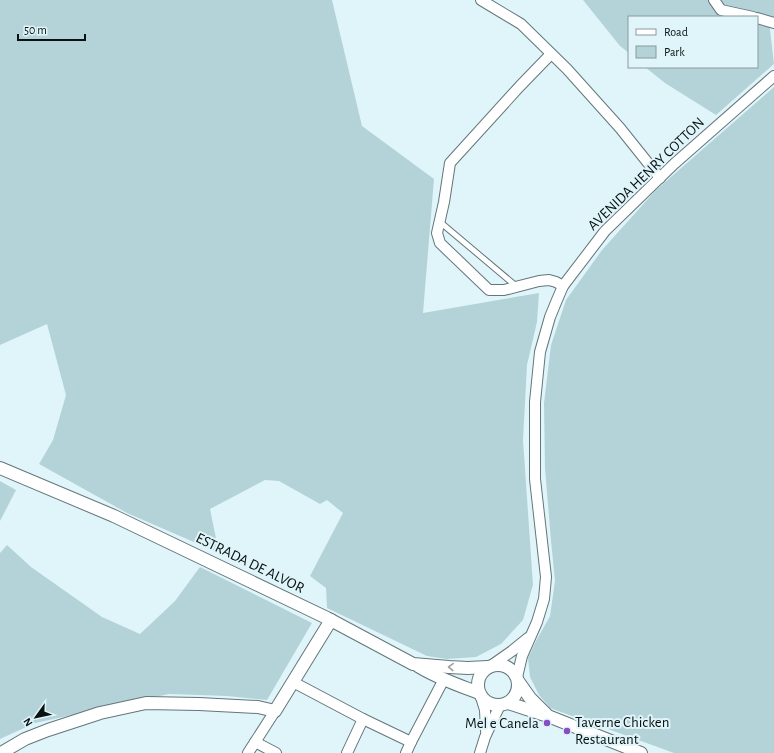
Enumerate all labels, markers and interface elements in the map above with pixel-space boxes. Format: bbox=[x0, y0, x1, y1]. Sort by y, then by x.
scale bar bbox=[18, 16, 85, 42]
legend bbox=[628, 16, 758, 68]
text: 50 m bbox=[24, 24, 47, 36]
text: Road bbox=[664, 26, 688, 38]
text: Park bbox=[664, 46, 685, 58]
street label: AVENIDA HENRY COTTON bbox=[585, 115, 707, 233]
street label: ESTRADA DE ALVOR bbox=[193, 530, 307, 596]
one-way arrow bbox=[448, 663, 454, 672]
north arrow bbox=[16, 697, 56, 737]
place label: Taverne Chicken Restaurant bbox=[575, 715, 669, 747]
text: N bbox=[21, 716, 35, 728]
place label: Mel e Canela bbox=[465, 716, 539, 731]
marker: Mel e Canela bbox=[542, 718, 552, 728]
marker: Taverne Chicken Restaurant bbox=[562, 726, 572, 736]

